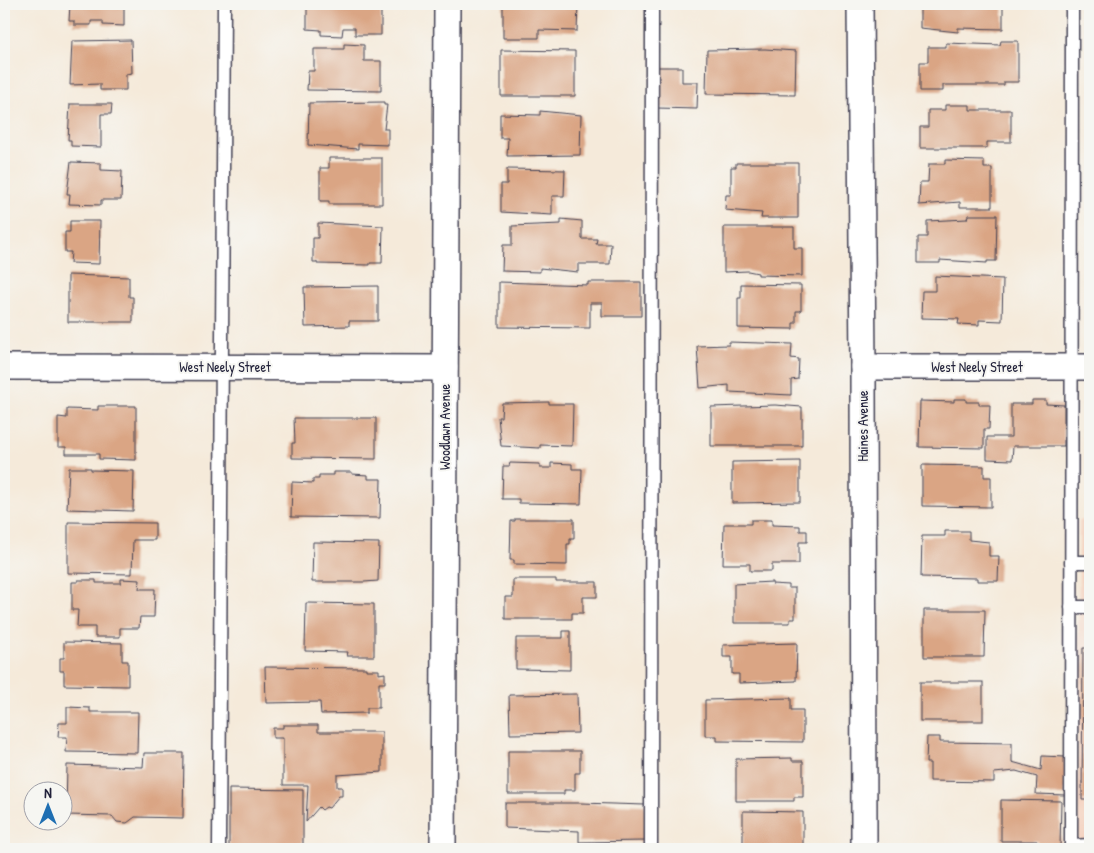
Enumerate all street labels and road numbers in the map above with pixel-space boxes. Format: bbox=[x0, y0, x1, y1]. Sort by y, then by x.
street label: West Neely Street bbox=[179, 357, 271, 377]
street label: West Neely Street bbox=[931, 357, 1023, 377]
street label: Woodlawn Avenue bbox=[435, 384, 454, 470]
street label: Haines Avenue bbox=[853, 390, 872, 462]

